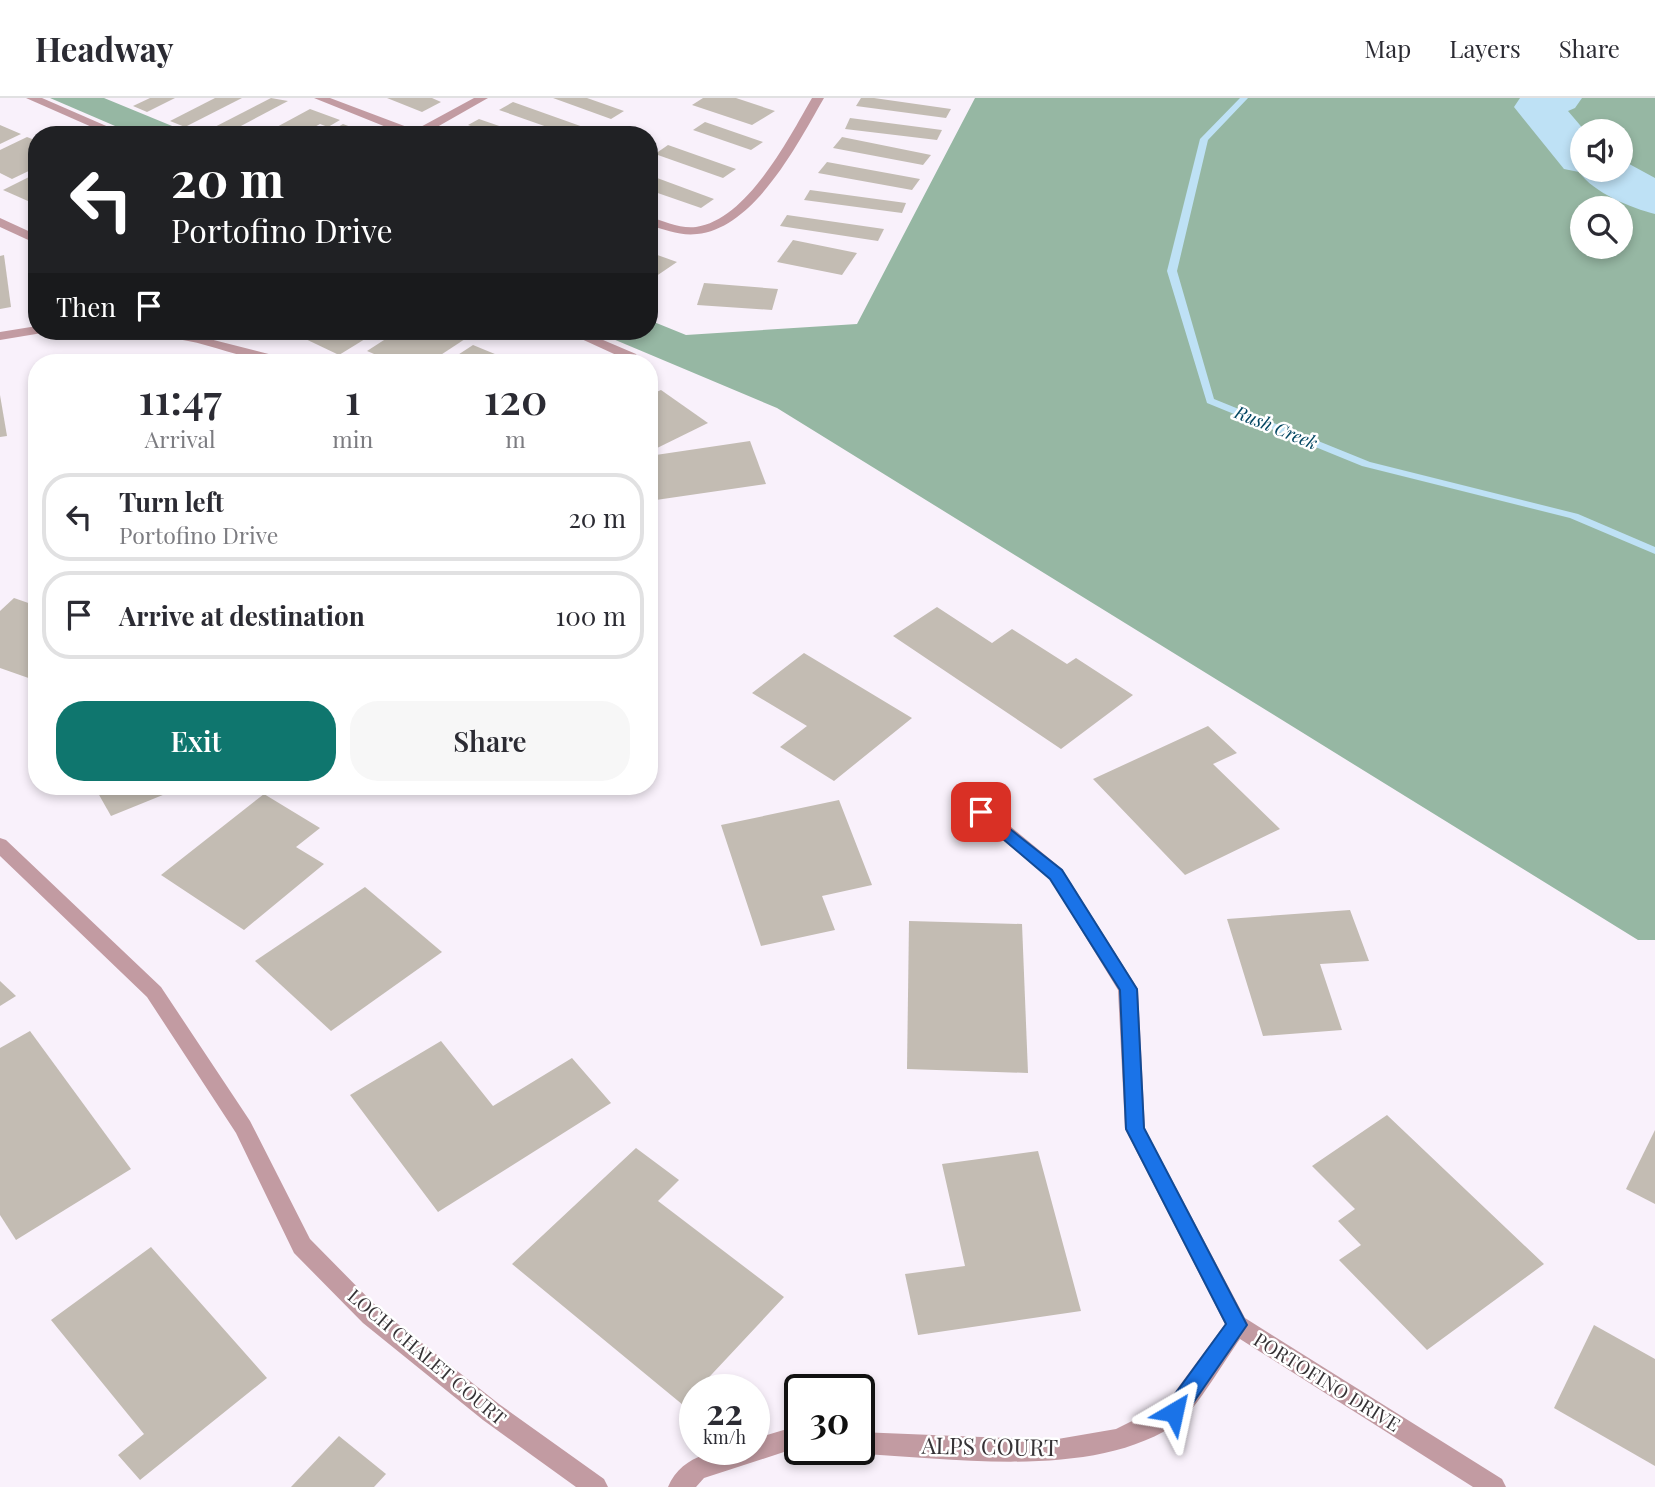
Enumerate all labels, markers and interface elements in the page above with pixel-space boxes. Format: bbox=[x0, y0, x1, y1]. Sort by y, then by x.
text: Headway bbox=[35, 26, 174, 70]
text: Map bbox=[1365, 32, 1411, 64]
text: Layers bbox=[1449, 32, 1521, 64]
text: Share bbox=[1559, 32, 1620, 64]
map controls bbox=[1570, 119, 1633, 259]
button: sound bbox=[1570, 119, 1633, 182]
text: 20 m bbox=[171, 145, 284, 210]
icon: left bbox=[56, 154, 147, 245]
button: search bbox=[1570, 196, 1633, 259]
text: Portofino Drive bbox=[171, 208, 393, 251]
icon: arrive bbox=[130, 287, 168, 325]
text: Then bbox=[56, 289, 116, 324]
text: 11:47 bbox=[139, 370, 222, 426]
text: 1 bbox=[345, 370, 361, 426]
text: 120 bbox=[484, 370, 547, 426]
water label: Rush Creek bbox=[1230, 399, 1321, 455]
text: Arrival bbox=[145, 423, 216, 454]
text: min bbox=[332, 423, 373, 454]
text: m bbox=[505, 423, 526, 454]
text: Turn left bbox=[119, 484, 224, 519]
icon: left bbox=[60, 498, 98, 536]
text: 20 m bbox=[568, 500, 626, 535]
text: Portofino Drive bbox=[119, 519, 278, 550]
icon: arrive bbox=[60, 596, 98, 634]
text: Arrive at destination bbox=[119, 598, 365, 633]
text: 100 m bbox=[556, 598, 626, 633]
button: Exit bbox=[56, 701, 336, 781]
button: Share bbox=[350, 701, 630, 781]
pin bbox=[951, 782, 1011, 842]
icon: arrive bbox=[962, 793, 1000, 831]
street label: LOCH CHALET COURT bbox=[343, 1282, 512, 1430]
street label: PORTOFINO DRIVE bbox=[1249, 1326, 1406, 1437]
speed limit sign: 30 bbox=[784, 1374, 875, 1465]
position arrow bbox=[1137, 1375, 1211, 1449]
text: 22 bbox=[706, 1387, 743, 1434]
text: km/h bbox=[703, 1425, 746, 1449]
street label: ALPS COURT bbox=[920, 1429, 1059, 1462]

